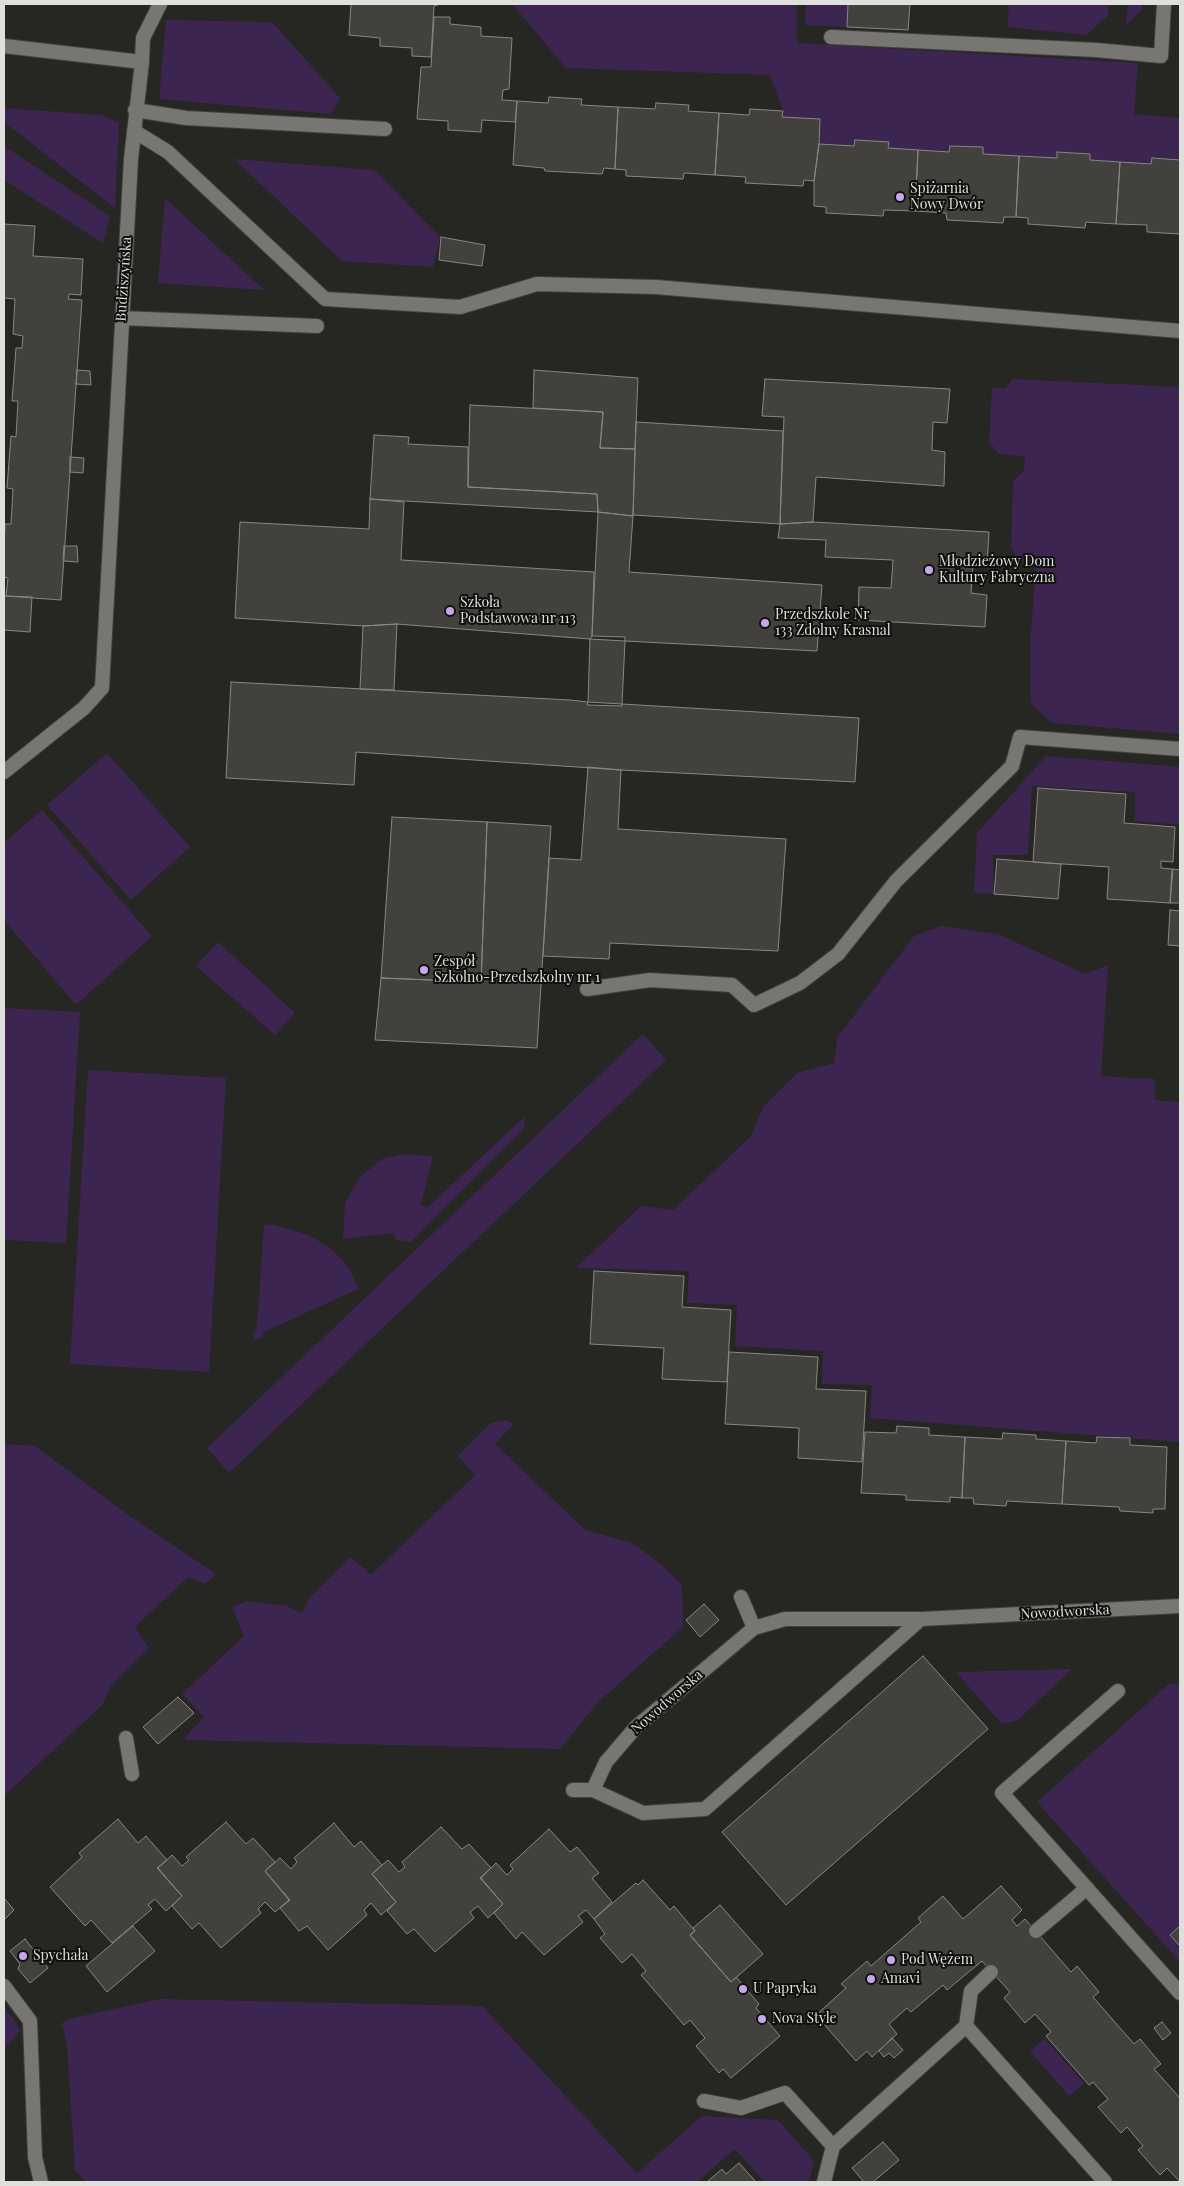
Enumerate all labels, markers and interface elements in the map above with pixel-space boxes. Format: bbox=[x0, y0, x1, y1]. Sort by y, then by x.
place label: Spiżarnia Nowy Dwór bbox=[910, 181, 983, 213]
marker: Spiżarnia Nowy Dwór bbox=[894, 191, 906, 203]
street label: Budziszyńska bbox=[113, 236, 135, 322]
place label: Młodzieżowy Dom Kultury Fabryczna bbox=[939, 554, 1055, 586]
marker: Młodzieżowy Dom Kultury Fabryczna bbox=[923, 564, 935, 576]
place label: Szkoła Podstawowa nr 113 bbox=[460, 595, 576, 628]
marker: Szkoła Podstawowa nr 113 bbox=[444, 605, 456, 617]
place label: Przedszkole Nr 133 Zdolny Krasnal bbox=[775, 607, 891, 640]
marker: Przedszkole Nr 133 Zdolny Krasnal bbox=[759, 617, 771, 629]
place label: Zespół Szkolno-Przedszkolny nr 1 bbox=[434, 954, 600, 986]
marker: Zespół Szkolno-Przedszkolny nr 1 bbox=[418, 964, 430, 976]
street label: Nowodworska bbox=[1020, 1601, 1110, 1623]
street label: Nowodworska bbox=[628, 1666, 706, 1738]
place label: Spychała bbox=[33, 1948, 88, 1964]
marker: Spychała bbox=[17, 1950, 29, 1962]
place label: Pod Wężem bbox=[901, 1952, 973, 1968]
marker: Pod Wężem bbox=[885, 1954, 897, 1966]
place label: Amavi bbox=[881, 1971, 920, 1987]
marker: Amavi bbox=[865, 1973, 877, 1985]
place label: U Papryka bbox=[753, 1981, 817, 1997]
marker: U Papryka bbox=[737, 1983, 749, 1995]
place label: Nova Style bbox=[772, 2011, 837, 2027]
marker: Nova Style bbox=[756, 2013, 768, 2025]

